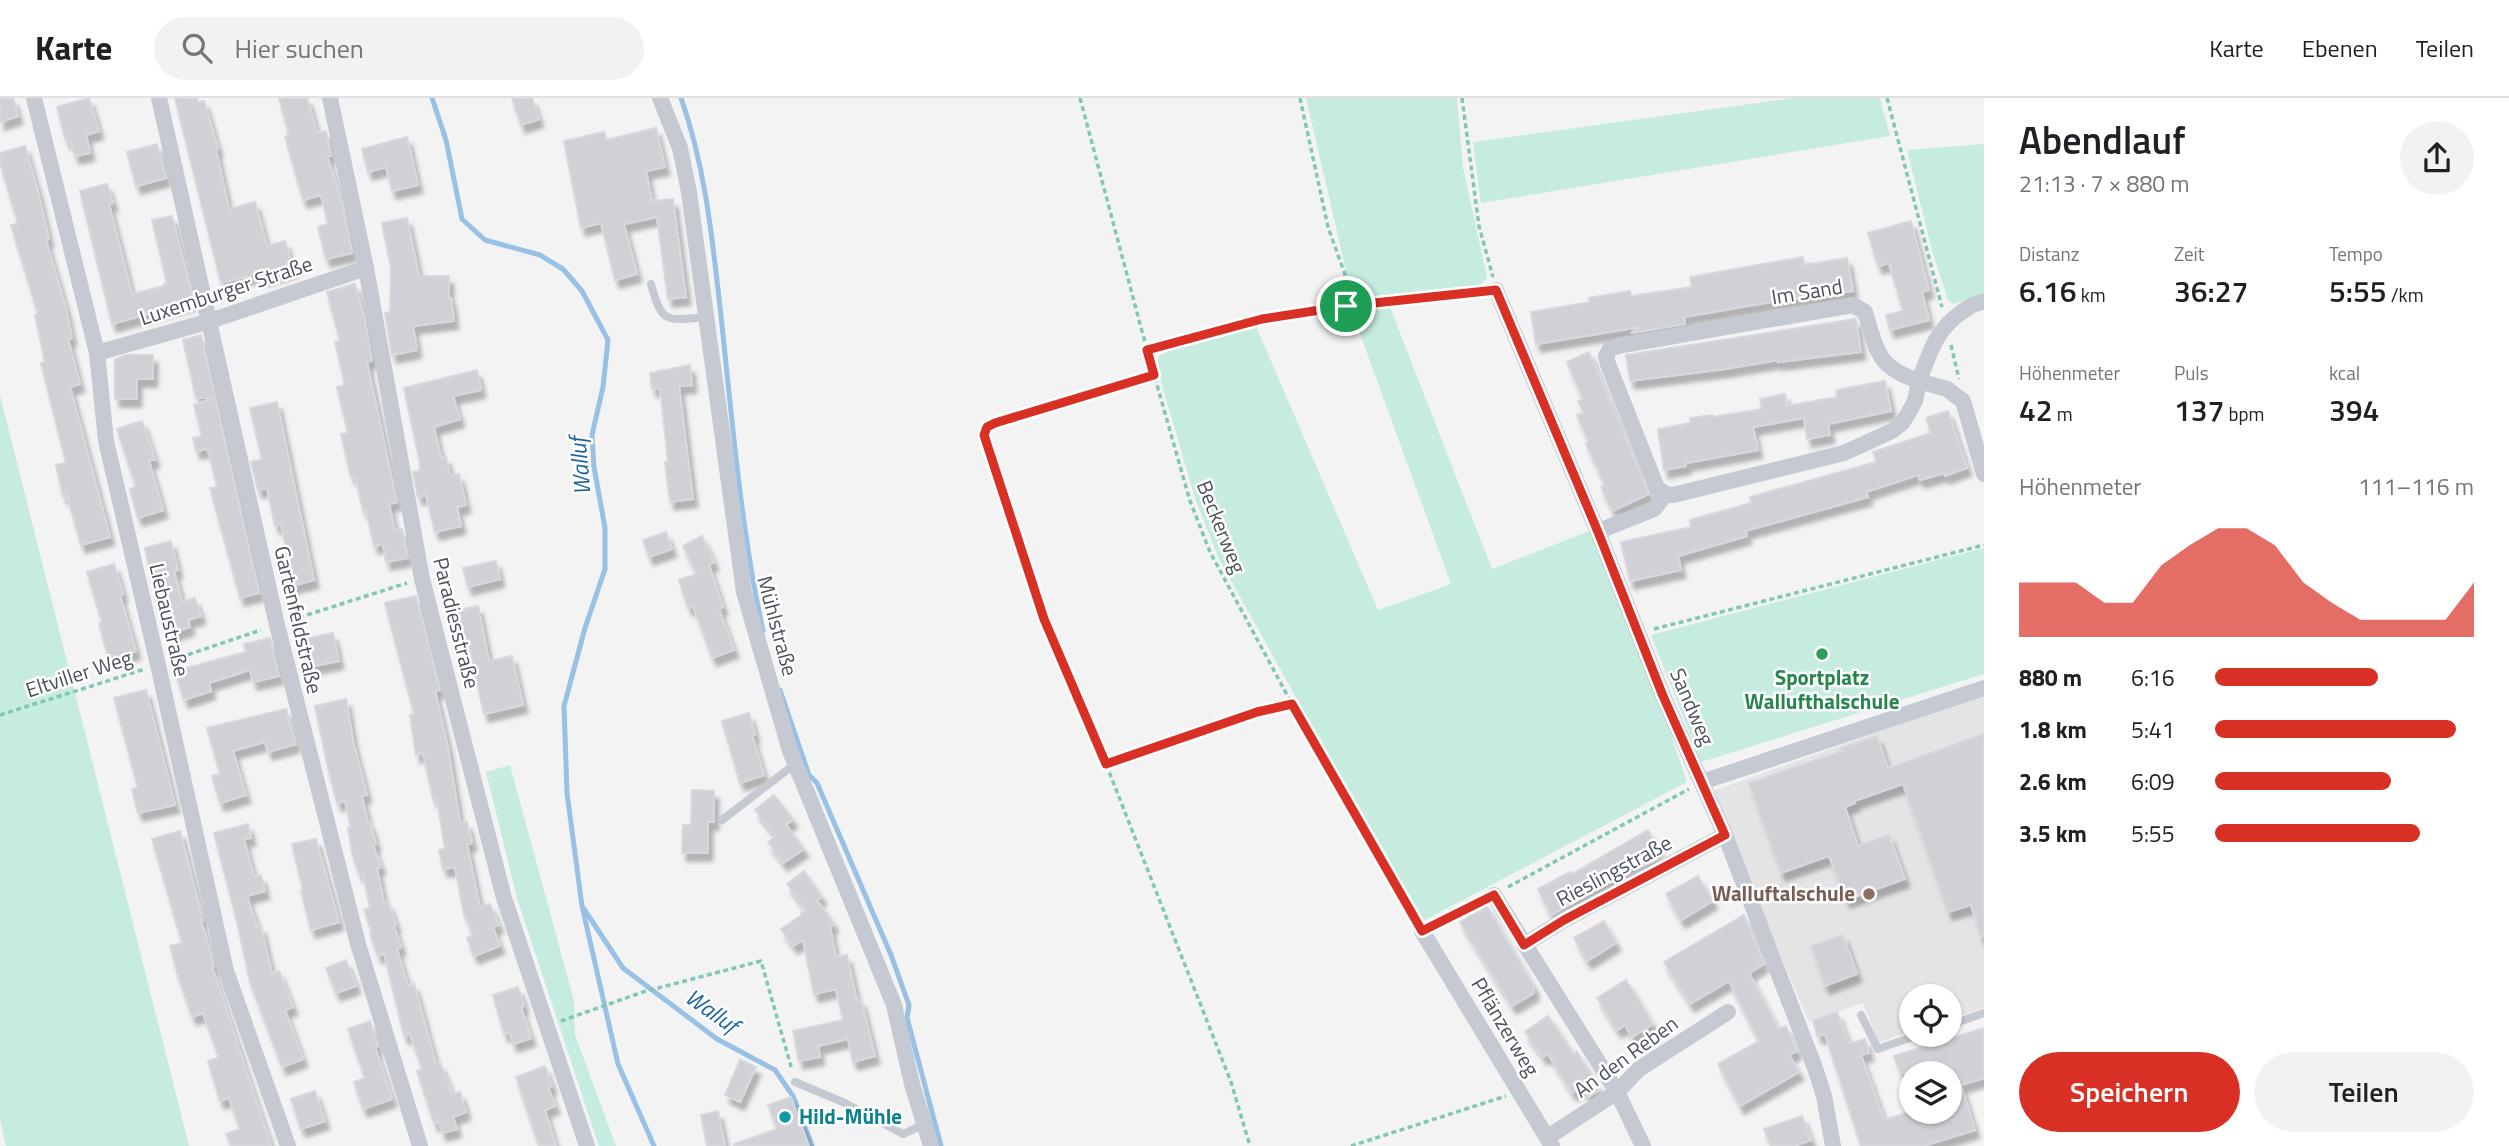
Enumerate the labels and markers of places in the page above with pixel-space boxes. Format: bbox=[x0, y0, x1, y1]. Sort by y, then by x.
pin bbox=[1316, 276, 1376, 336]
marker: Sportplatz Wallufthalschule bbox=[1814, 646, 1830, 662]
place label: Sportplatz Wallufthalschule bbox=[1745, 661, 1899, 717]
place label: Walluftalschule bbox=[1712, 877, 1855, 909]
marker: Walluftalschule bbox=[1861, 886, 1877, 902]
place label: Hild-Mühle bbox=[799, 1100, 902, 1132]
marker: Hild-Mühle bbox=[777, 1109, 793, 1125]

